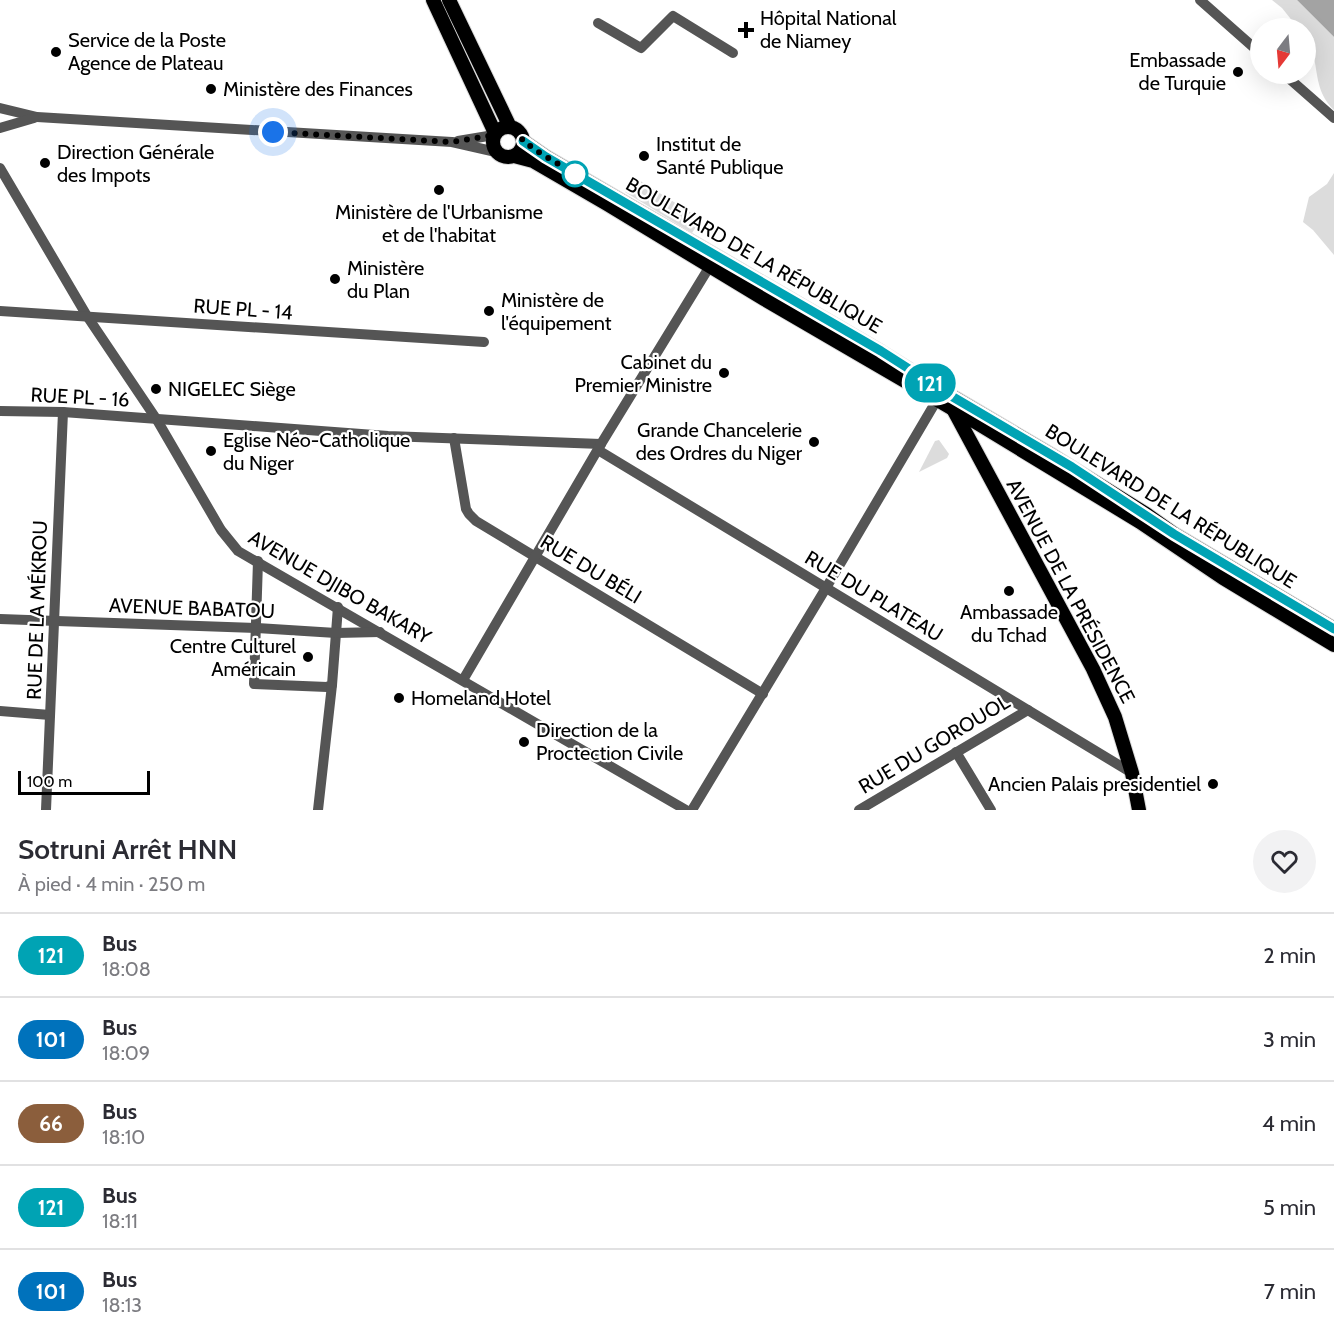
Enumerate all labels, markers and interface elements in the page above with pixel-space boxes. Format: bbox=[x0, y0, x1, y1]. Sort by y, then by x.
place label: Hôpital National de Niamey bbox=[760, 6, 897, 53]
north arrow bbox=[1250, 18, 1316, 84]
map controls bbox=[1250, 18, 1316, 84]
marker: Hôpital National de Niamey bbox=[737, 21, 755, 39]
place label: Service de la Poste Agence de Plateau bbox=[68, 28, 226, 75]
marker: Service de la Poste Agence de Plateau bbox=[49, 45, 63, 59]
place label: Embassade de Turquie bbox=[1129, 48, 1226, 95]
marker: Embassade de Turquie bbox=[1231, 65, 1245, 79]
place label: Ministère des Finances bbox=[223, 77, 413, 101]
marker: Ministère des Finances bbox=[204, 82, 218, 96]
your location bbox=[258, 117, 288, 147]
place label: Institut de Santé Publique bbox=[656, 132, 783, 179]
place label: Direction Générale des Impots bbox=[57, 140, 214, 187]
marker: Institut de Santé Publique bbox=[637, 149, 651, 163]
marker: Direction Générale des Impots bbox=[38, 156, 52, 170]
unlabelled marker bbox=[562, 161, 588, 187]
street label: BOULEVARD DE LA RÉPUBLIQUE bbox=[622, 172, 886, 338]
marker: Ministère de l'Urbanisme et de l'habitat bbox=[432, 183, 446, 197]
place label: Ministère de l'Urbanisme et de l'habitat bbox=[335, 200, 543, 247]
place label: Ministère du Plan bbox=[347, 256, 424, 303]
marker: Ministère du Plan bbox=[328, 272, 342, 286]
place label: Ministère de l'équipement bbox=[501, 288, 612, 335]
street label: RUE PL - 14 bbox=[193, 294, 294, 324]
marker: Ministère de l'équipement bbox=[482, 304, 496, 318]
place label: Cabinet du Premier Ministre bbox=[575, 350, 712, 397]
line badge: 121 bbox=[896, 364, 964, 403]
marker: Cabinet du Premier Ministre bbox=[717, 366, 731, 380]
text: 121 bbox=[917, 371, 943, 396]
place label: NIGELEC Siège bbox=[168, 377, 296, 401]
street label: RUE PL - 16 bbox=[30, 382, 130, 412]
marker: NIGELEC Siège bbox=[149, 382, 163, 396]
place label: Grande Chancelerie des Ordres du Niger bbox=[636, 418, 803, 465]
street label: BOULEVARD DE LA RÉPUBLIQUE bbox=[1041, 419, 1301, 593]
place label: Eglise Néo-Catholique du Niger bbox=[223, 428, 410, 475]
marker: Grande Chancelerie des Ordres du Niger bbox=[807, 435, 821, 449]
marker: Eglise Néo-Catholique du Niger bbox=[204, 444, 218, 458]
street label: AVENUE DE LA PRÉSIDENCE bbox=[1002, 475, 1140, 707]
street label: RUE DE LA MÉKROU bbox=[22, 520, 52, 700]
street label: AVENUE DJIBO BAKARY bbox=[245, 525, 436, 649]
street label: RUE DU BÉLI bbox=[536, 529, 646, 609]
street label: RUE DU PLATEAU bbox=[801, 545, 947, 647]
marker: Ambassade du Tchad bbox=[1002, 584, 1016, 598]
street label: AVENUE BABATOU bbox=[108, 593, 276, 623]
place label: Ambassade du Tchad bbox=[960, 600, 1058, 647]
place label: Centre Culturel Américain bbox=[170, 634, 296, 681]
marker: Centre Culturel Américain bbox=[301, 650, 315, 664]
place label: Homeland Hotel bbox=[411, 686, 551, 710]
street label: RUE DU GOROUOL bbox=[854, 689, 1014, 799]
marker: Homeland Hotel bbox=[392, 691, 406, 705]
place label: Direction de la Proctection Civile bbox=[536, 718, 683, 765]
marker: Direction de la Proctection Civile bbox=[517, 735, 531, 749]
scale bar bbox=[18, 768, 150, 796]
text: 100 m bbox=[27, 772, 72, 791]
place label: Ancien Palais presidentiel bbox=[988, 772, 1201, 796]
marker: Ancien Palais presidentiel bbox=[1206, 777, 1220, 791]
button: heart bbox=[1253, 830, 1316, 893]
text: Sotruni Arrêt HNN bbox=[18, 832, 237, 866]
text: À pied · 4 min · 250 m bbox=[18, 872, 205, 896]
text: Bus bbox=[102, 930, 137, 957]
text: 2 min bbox=[1263, 942, 1316, 969]
text: 121 bbox=[38, 943, 64, 968]
text: 18:08 bbox=[102, 957, 151, 981]
text: Bus bbox=[102, 1014, 137, 1041]
text: 3 min bbox=[1263, 1026, 1316, 1053]
text: 101 bbox=[36, 1027, 66, 1052]
text: 18:09 bbox=[102, 1041, 150, 1065]
text: Bus bbox=[102, 1098, 137, 1125]
text: 4 min bbox=[1262, 1110, 1316, 1137]
text: 66 bbox=[39, 1111, 63, 1136]
text: 18:10 bbox=[102, 1125, 145, 1149]
text: Bus bbox=[102, 1182, 137, 1209]
text: 5 min bbox=[1263, 1194, 1316, 1221]
text: 121 bbox=[38, 1195, 64, 1220]
text: 18:11 bbox=[102, 1209, 138, 1233]
text: Bus bbox=[102, 1266, 137, 1293]
text: 7 min bbox=[1264, 1278, 1316, 1305]
text: 101 bbox=[36, 1279, 66, 1304]
text: 18:13 bbox=[102, 1293, 142, 1317]

